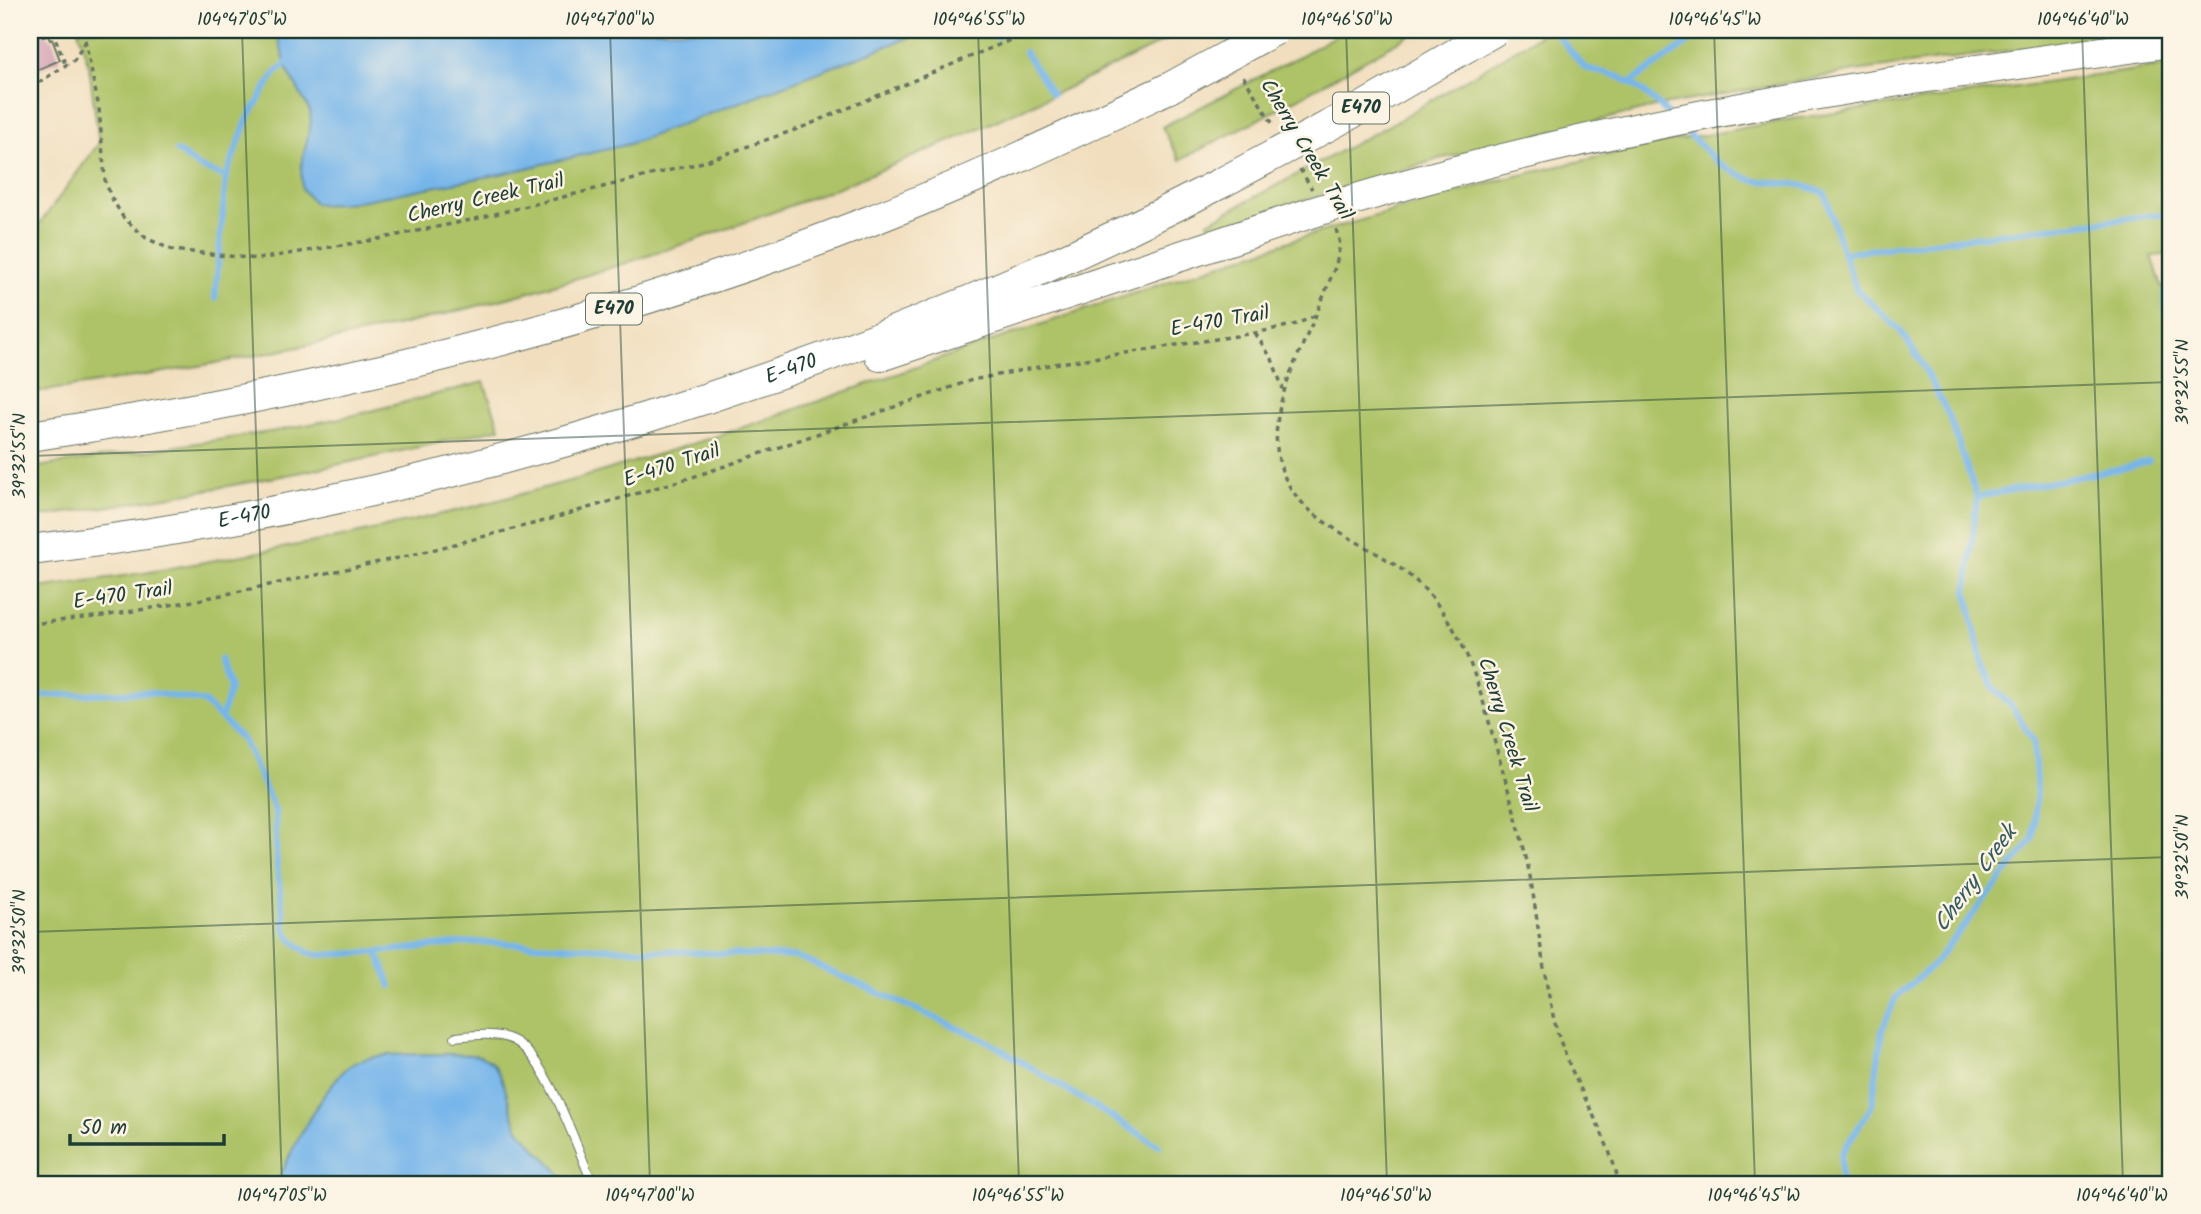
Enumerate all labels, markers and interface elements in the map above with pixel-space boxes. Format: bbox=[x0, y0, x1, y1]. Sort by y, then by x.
text: 104°47'05"W bbox=[197, 6, 287, 35]
text: 104°47'00"W bbox=[565, 6, 655, 35]
text: 104°46'55"W bbox=[933, 6, 1025, 35]
text: 104°46'50"W bbox=[1301, 6, 1393, 35]
text: 104°46'45"W bbox=[1669, 6, 1761, 35]
text: 104°46'40"W bbox=[2037, 6, 2129, 35]
street label: Cherry Creek Trail bbox=[1251, 73, 1361, 227]
road number: E470 bbox=[1333, 92, 1389, 124]
street label: Cherry Creek Trail bbox=[404, 165, 568, 233]
road number: E470 bbox=[586, 294, 642, 324]
street label: E-470 Trail bbox=[1168, 297, 1272, 347]
text: 39°32'55"N bbox=[2169, 339, 2198, 425]
street label: E-470 bbox=[761, 345, 822, 394]
text: 39°32'55"N bbox=[6, 413, 35, 499]
street label: E-470 Trail bbox=[619, 435, 725, 497]
street label: E-470 bbox=[215, 496, 274, 538]
street label: E-470 Trail bbox=[71, 573, 175, 619]
street label: Cherry Creek Trail bbox=[1468, 654, 1546, 816]
text: 39°32'50"N bbox=[2169, 814, 2198, 900]
water label: Cherry Creek bbox=[1925, 815, 2029, 940]
text: 39°32'50"N bbox=[6, 889, 35, 975]
scale bar bbox=[70, 1102, 224, 1146]
text: 50 m bbox=[80, 1112, 127, 1145]
text: 104°47'05"W bbox=[237, 1182, 327, 1211]
text: 104°47'00"W bbox=[605, 1182, 695, 1211]
text: 104°46'55"W bbox=[972, 1182, 1064, 1211]
text: 104°46'50"W bbox=[1340, 1182, 1432, 1211]
text: 104°46'45"W bbox=[1708, 1182, 1800, 1211]
text: 104°46'40"W bbox=[2076, 1182, 2168, 1211]

